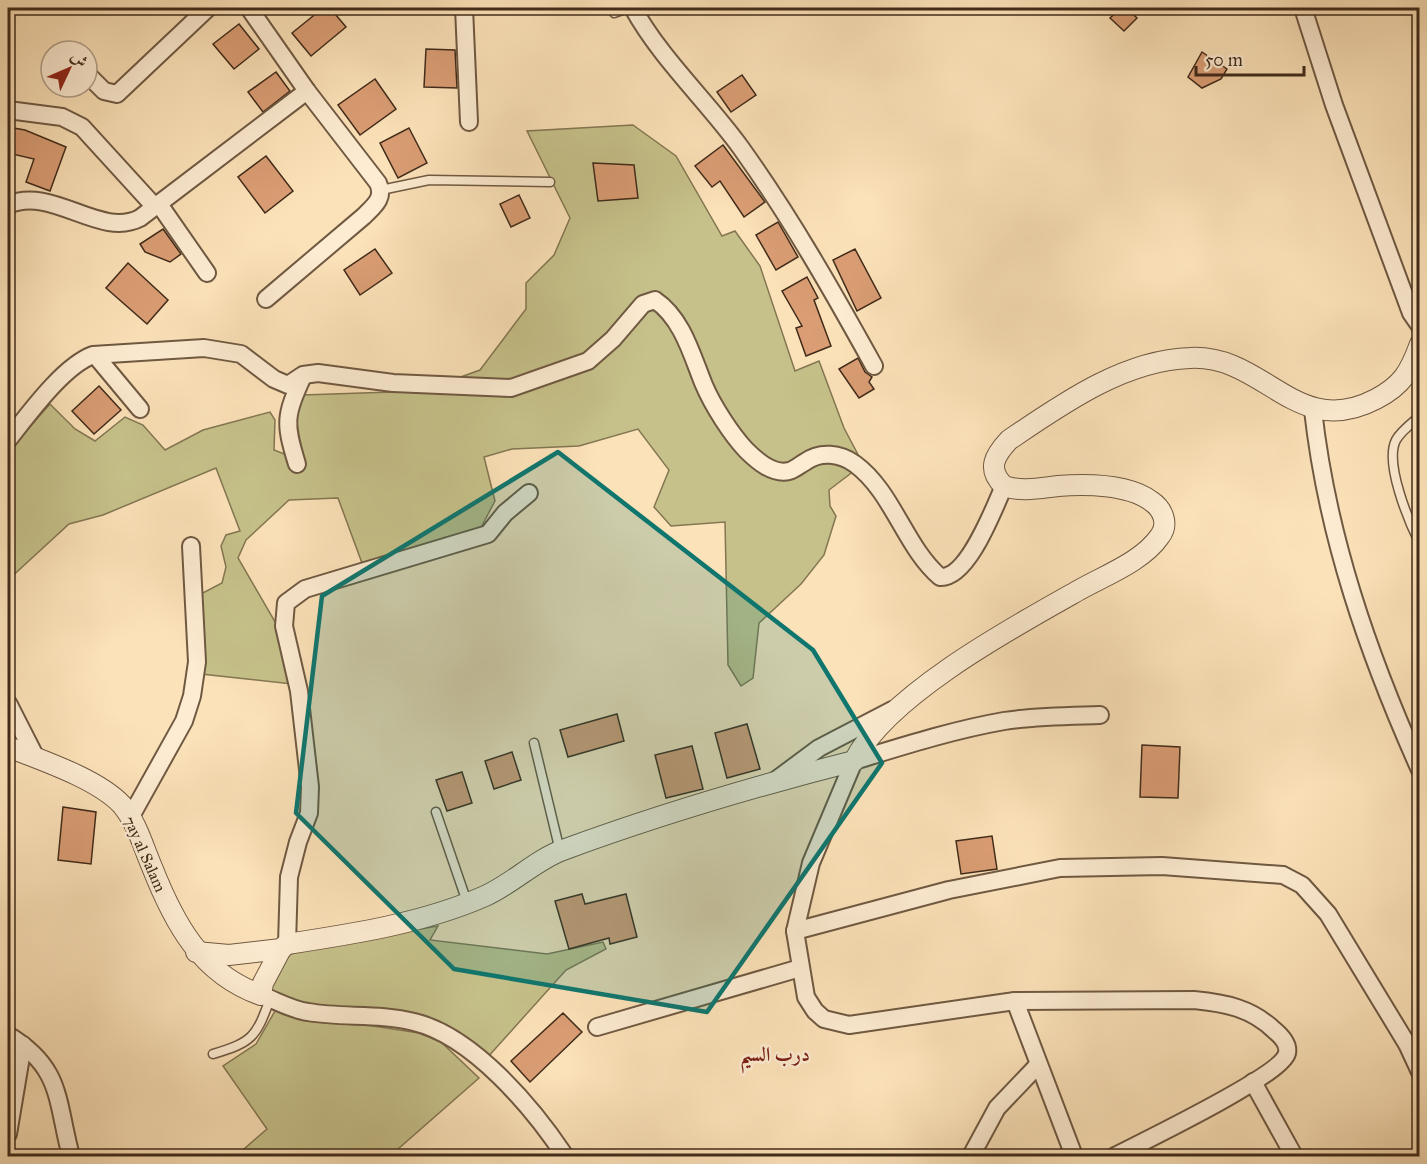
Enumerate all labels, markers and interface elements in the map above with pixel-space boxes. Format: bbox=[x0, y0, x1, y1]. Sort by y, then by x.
north arrow bbox=[39, 39, 99, 99]
scale bar bbox=[1196, 39, 1304, 77]
text: ش bbox=[67, 47, 92, 71]
text: 50 m bbox=[1205, 49, 1243, 71]
street label: 7ay al Salam bbox=[120, 813, 170, 895]
district label: درب السيم bbox=[740, 1042, 810, 1074]

